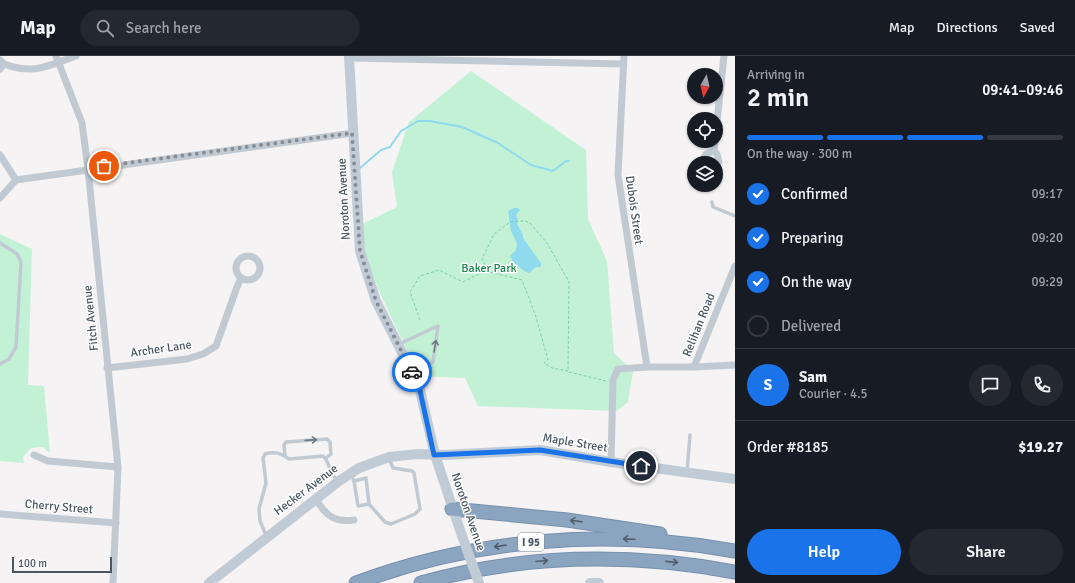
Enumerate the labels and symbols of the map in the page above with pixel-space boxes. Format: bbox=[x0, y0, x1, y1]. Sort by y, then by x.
north arrow bbox=[687, 68, 723, 104]
pin bbox=[87, 149, 121, 183]
street label: Noroton Avenue bbox=[334, 158, 354, 240]
street label: Dubois Street bbox=[622, 175, 646, 245]
park label: Baker Park bbox=[461, 261, 517, 276]
street label: Fitch Avenue bbox=[80, 284, 102, 352]
street label: Relihan Road bbox=[679, 291, 719, 359]
street label: Archer Lane bbox=[129, 337, 193, 361]
one-way arrow bbox=[431, 340, 439, 353]
courier bbox=[392, 352, 432, 392]
street label: Maple Street bbox=[542, 430, 608, 456]
one-way arrow bbox=[304, 436, 317, 443]
pin bbox=[624, 449, 658, 483]
street label: Hecker Avenue bbox=[271, 461, 341, 519]
street label: Noroton Avenue bbox=[448, 471, 488, 553]
street label: Cherry Street bbox=[24, 497, 94, 517]
one-way arrow bbox=[570, 517, 583, 525]
road number: I 95 bbox=[518, 533, 544, 551]
one-way arrow bbox=[623, 535, 636, 543]
one-way arrow bbox=[494, 542, 507, 550]
scale bar bbox=[12, 555, 112, 574]
one-way arrow bbox=[535, 558, 548, 565]
one-way arrow bbox=[665, 559, 678, 566]

